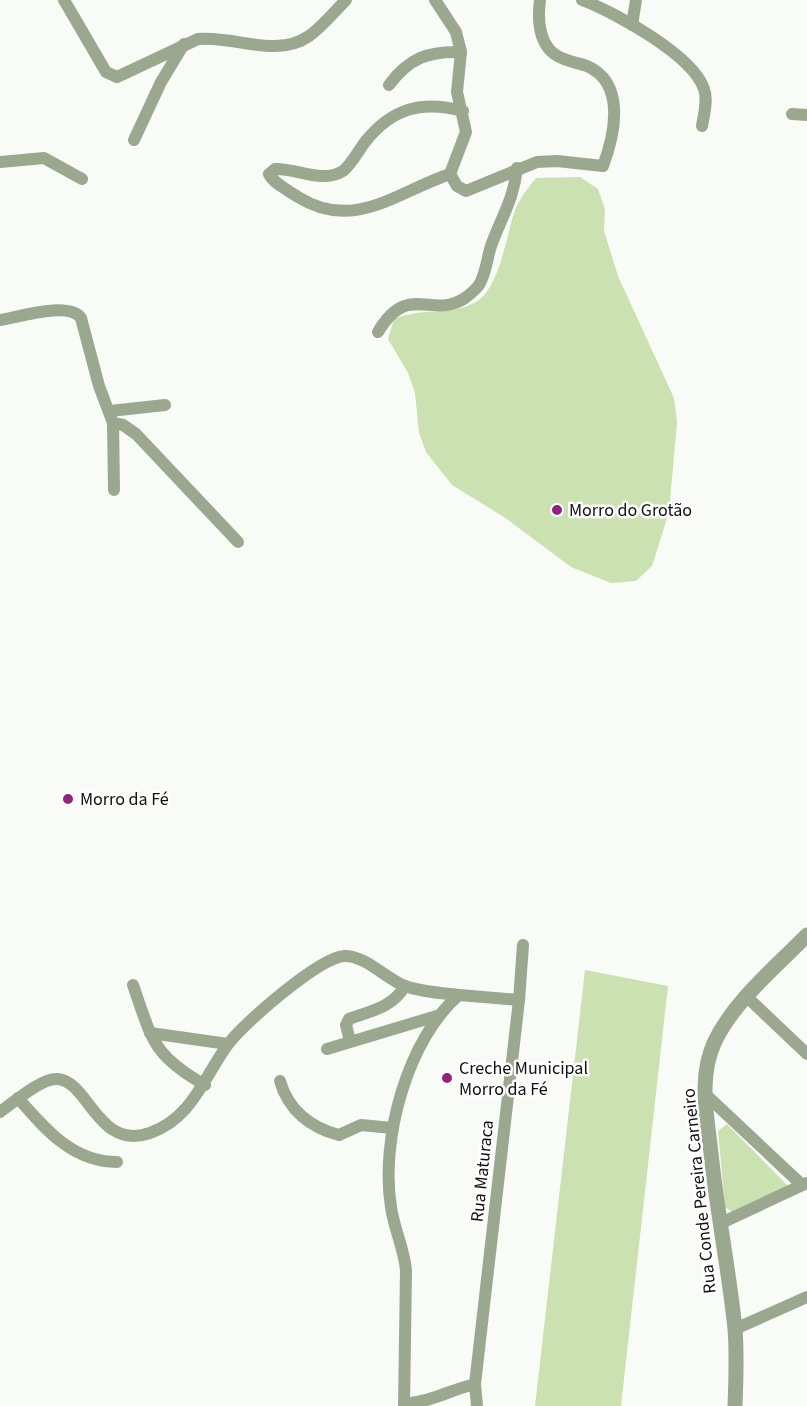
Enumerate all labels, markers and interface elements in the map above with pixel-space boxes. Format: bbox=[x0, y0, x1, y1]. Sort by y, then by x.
place label: Morro do Grotão bbox=[569, 498, 692, 523]
marker: Morro do Grotão bbox=[550, 503, 564, 517]
place label: Morro da Fé bbox=[80, 787, 169, 812]
marker: Morro da Fé bbox=[61, 792, 75, 806]
place label: Creche Municipal Morro da Fé bbox=[459, 1056, 588, 1102]
marker: Creche Municipal Morro da Fé bbox=[440, 1071, 454, 1085]
street label: Rua Conde Pereira Carneiro bbox=[676, 1087, 723, 1295]
street label: Rua Maturaca bbox=[465, 1119, 500, 1223]

